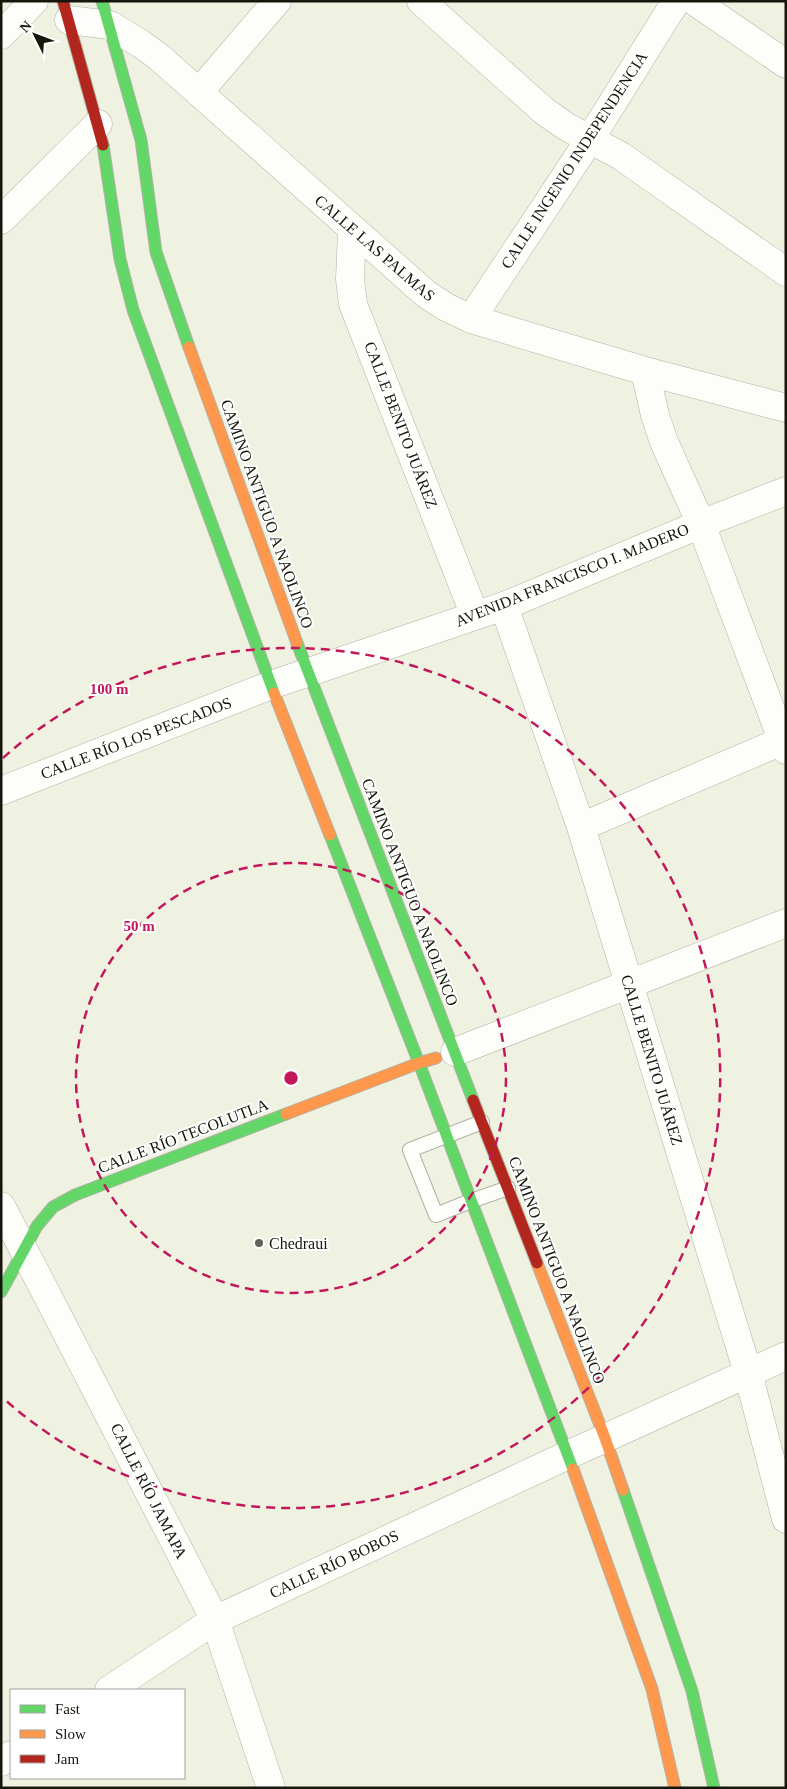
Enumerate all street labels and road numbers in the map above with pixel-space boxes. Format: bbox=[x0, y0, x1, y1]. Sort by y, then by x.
street label: CALLE INGENIO INDEPENDENCIA bbox=[497, 48, 651, 272]
street label: CALLE LAS PALMAS bbox=[312, 191, 438, 305]
street label: CALLE BENITO JUÁREZ bbox=[361, 339, 442, 511]
street label: CAMINO ANTIGUO A NAOLINCO bbox=[218, 397, 316, 631]
street label: AVENIDA FRANCISCO I. MADERO bbox=[453, 520, 691, 630]
street label: CALLE RÍO LOS PESCADOS bbox=[38, 693, 234, 782]
street label: CAMINO ANTIGUO A NAOLINCO bbox=[359, 776, 461, 1008]
street label: CALLE BENITO JUÁREZ bbox=[618, 972, 687, 1147]
street label: CALLE RÍO TECOLUTLA bbox=[95, 1095, 271, 1176]
street label: CAMINO ANTIGUO A NAOLINCO bbox=[506, 1154, 608, 1386]
street label: CALLE RÍO JAMAPA bbox=[107, 1420, 192, 1562]
street label: CALLE RÍO BOBOS bbox=[266, 1526, 401, 1601]

